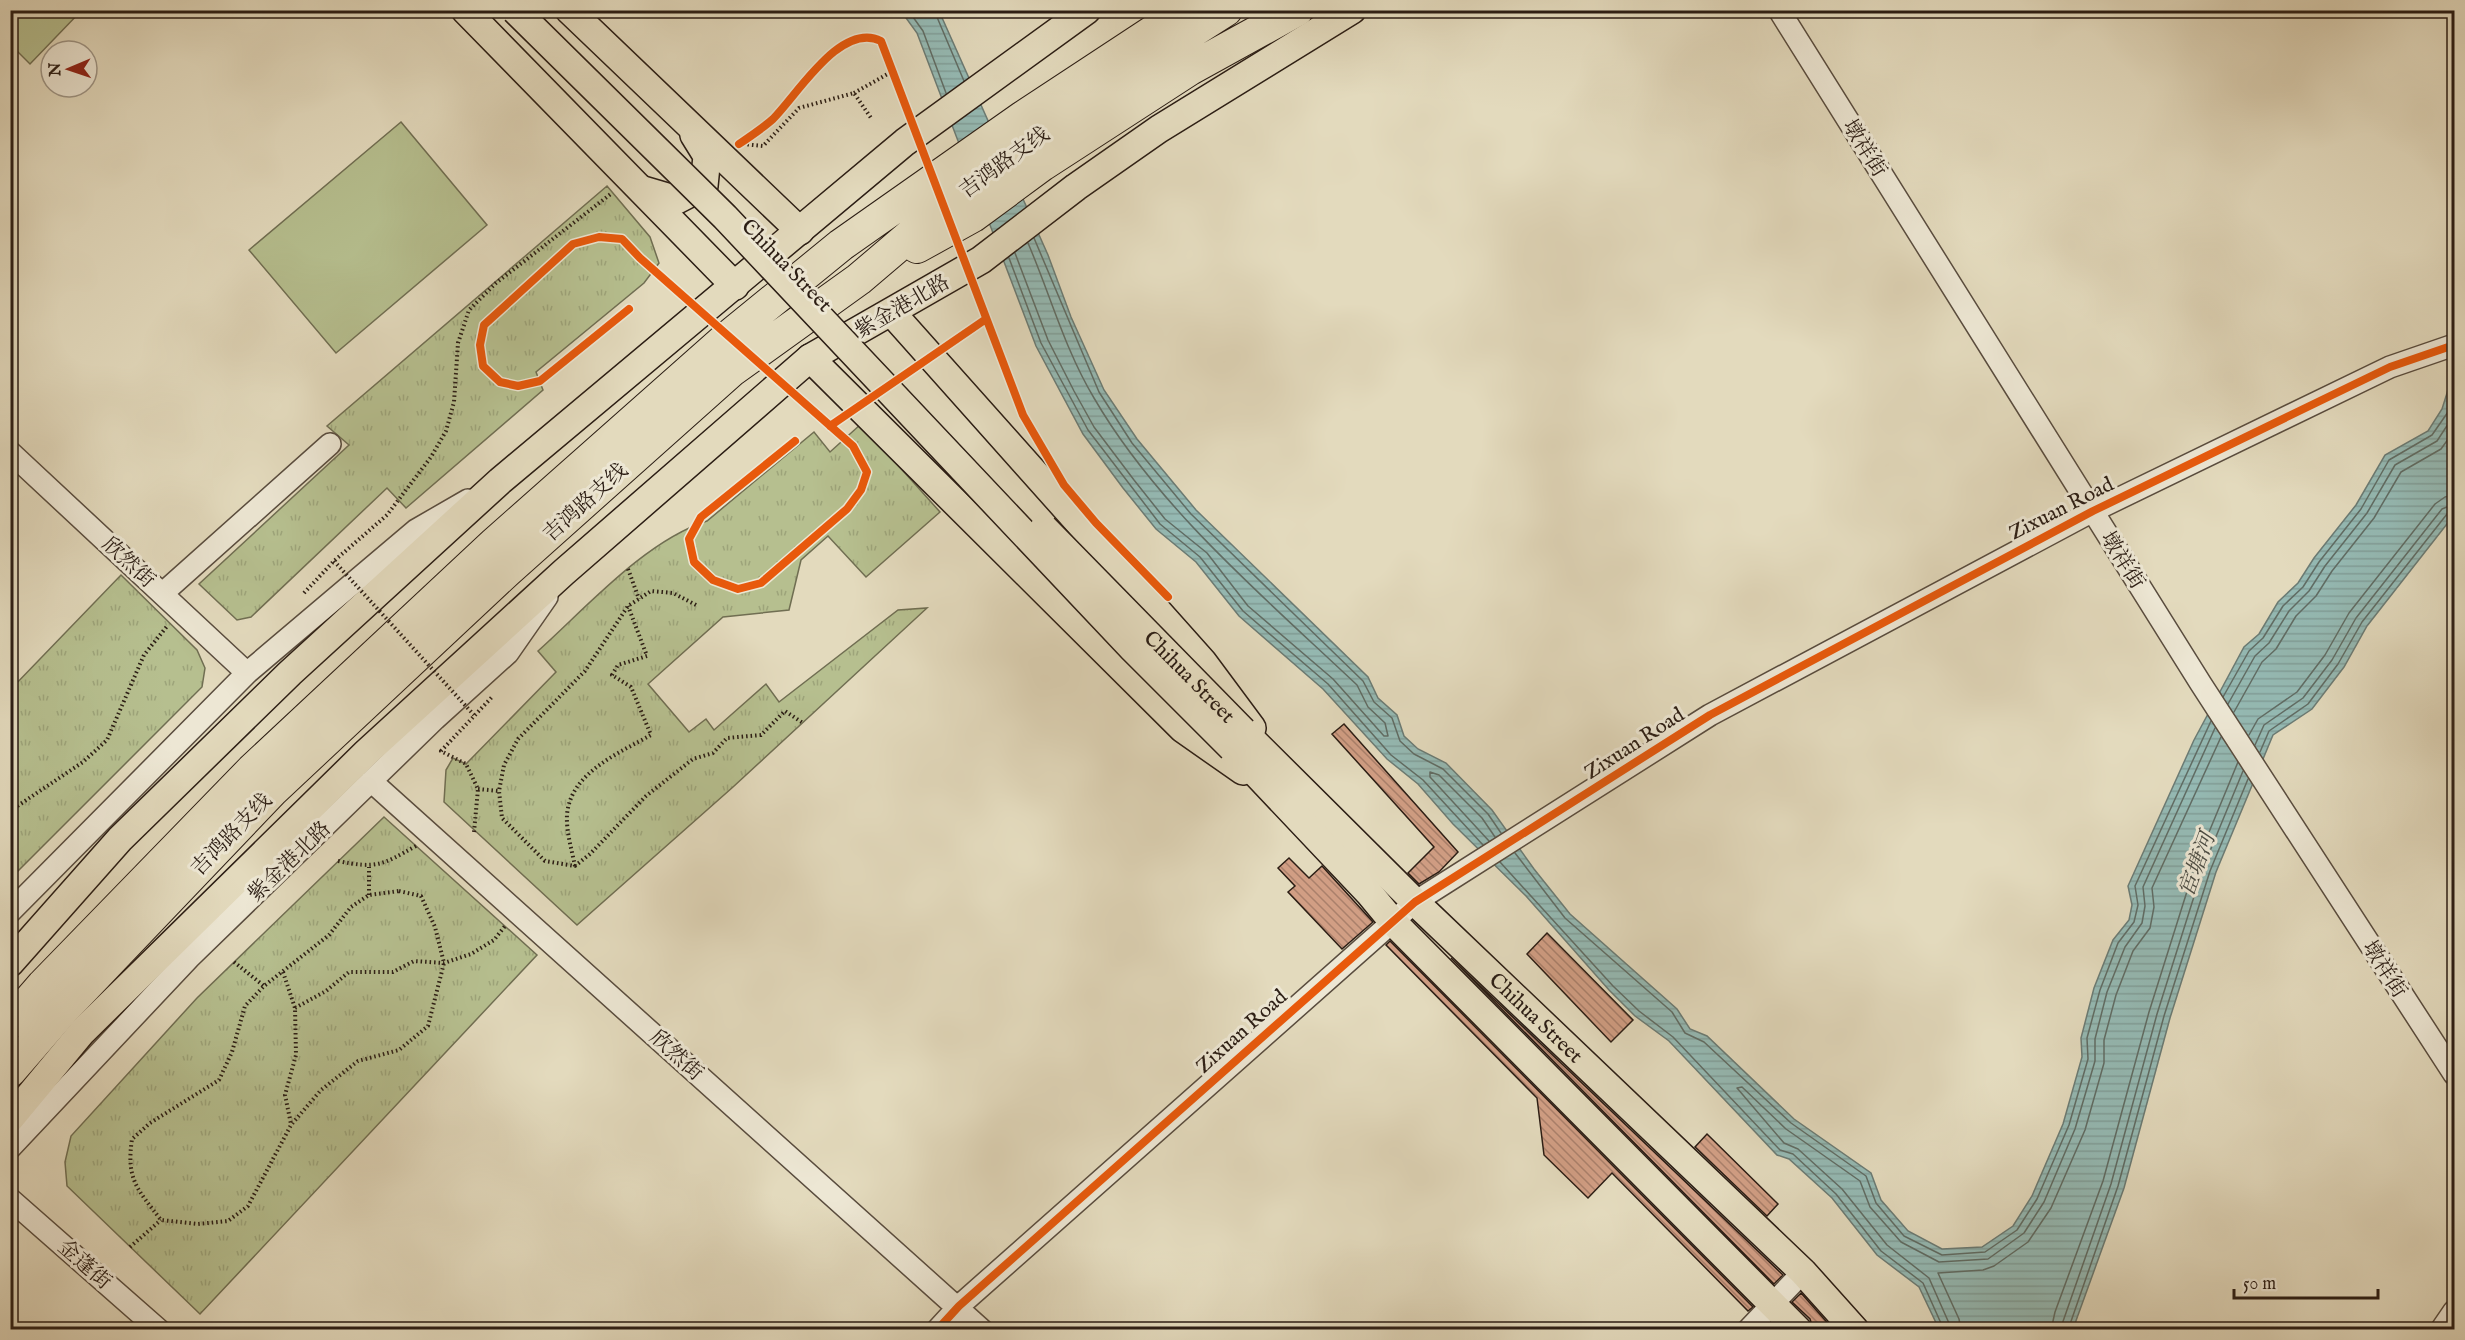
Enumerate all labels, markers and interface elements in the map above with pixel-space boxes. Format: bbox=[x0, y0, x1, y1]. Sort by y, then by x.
north arrow bbox=[39, 39, 99, 99]
text: N bbox=[46, 62, 66, 78]
street label: 墩祥街 bbox=[1836, 115, 1892, 183]
street label: 吉鸿路支线 bbox=[954, 121, 1055, 205]
street label: Chihua Street bbox=[735, 214, 837, 318]
street label: 紫金港北路 bbox=[851, 269, 955, 345]
street label: 吉鸿路支线 bbox=[538, 458, 634, 548]
street label: Zixuan Road bbox=[2005, 471, 2119, 547]
street label: 墩祥街 bbox=[2094, 527, 2150, 595]
street label: 欣然街 bbox=[96, 532, 160, 594]
street label: Chihua Street bbox=[1137, 625, 1240, 730]
street label: Zixuan Road bbox=[1580, 702, 1691, 787]
street label: 吉鸿路支线 bbox=[186, 788, 278, 882]
street label: 紫金港北路 bbox=[243, 816, 337, 908]
water label: 宦塘河 bbox=[2173, 825, 2224, 900]
street label: 墩祥街 bbox=[2355, 936, 2412, 1004]
street label: Chihua Street bbox=[1483, 968, 1588, 1070]
street label: Zixuan Road bbox=[1191, 983, 1294, 1080]
street label: 欣然街 bbox=[644, 1025, 708, 1087]
street label: 金蓬街 bbox=[51, 1234, 117, 1296]
scale bar bbox=[2234, 1262, 2378, 1300]
text: 50 m bbox=[2243, 1273, 2276, 1296]

